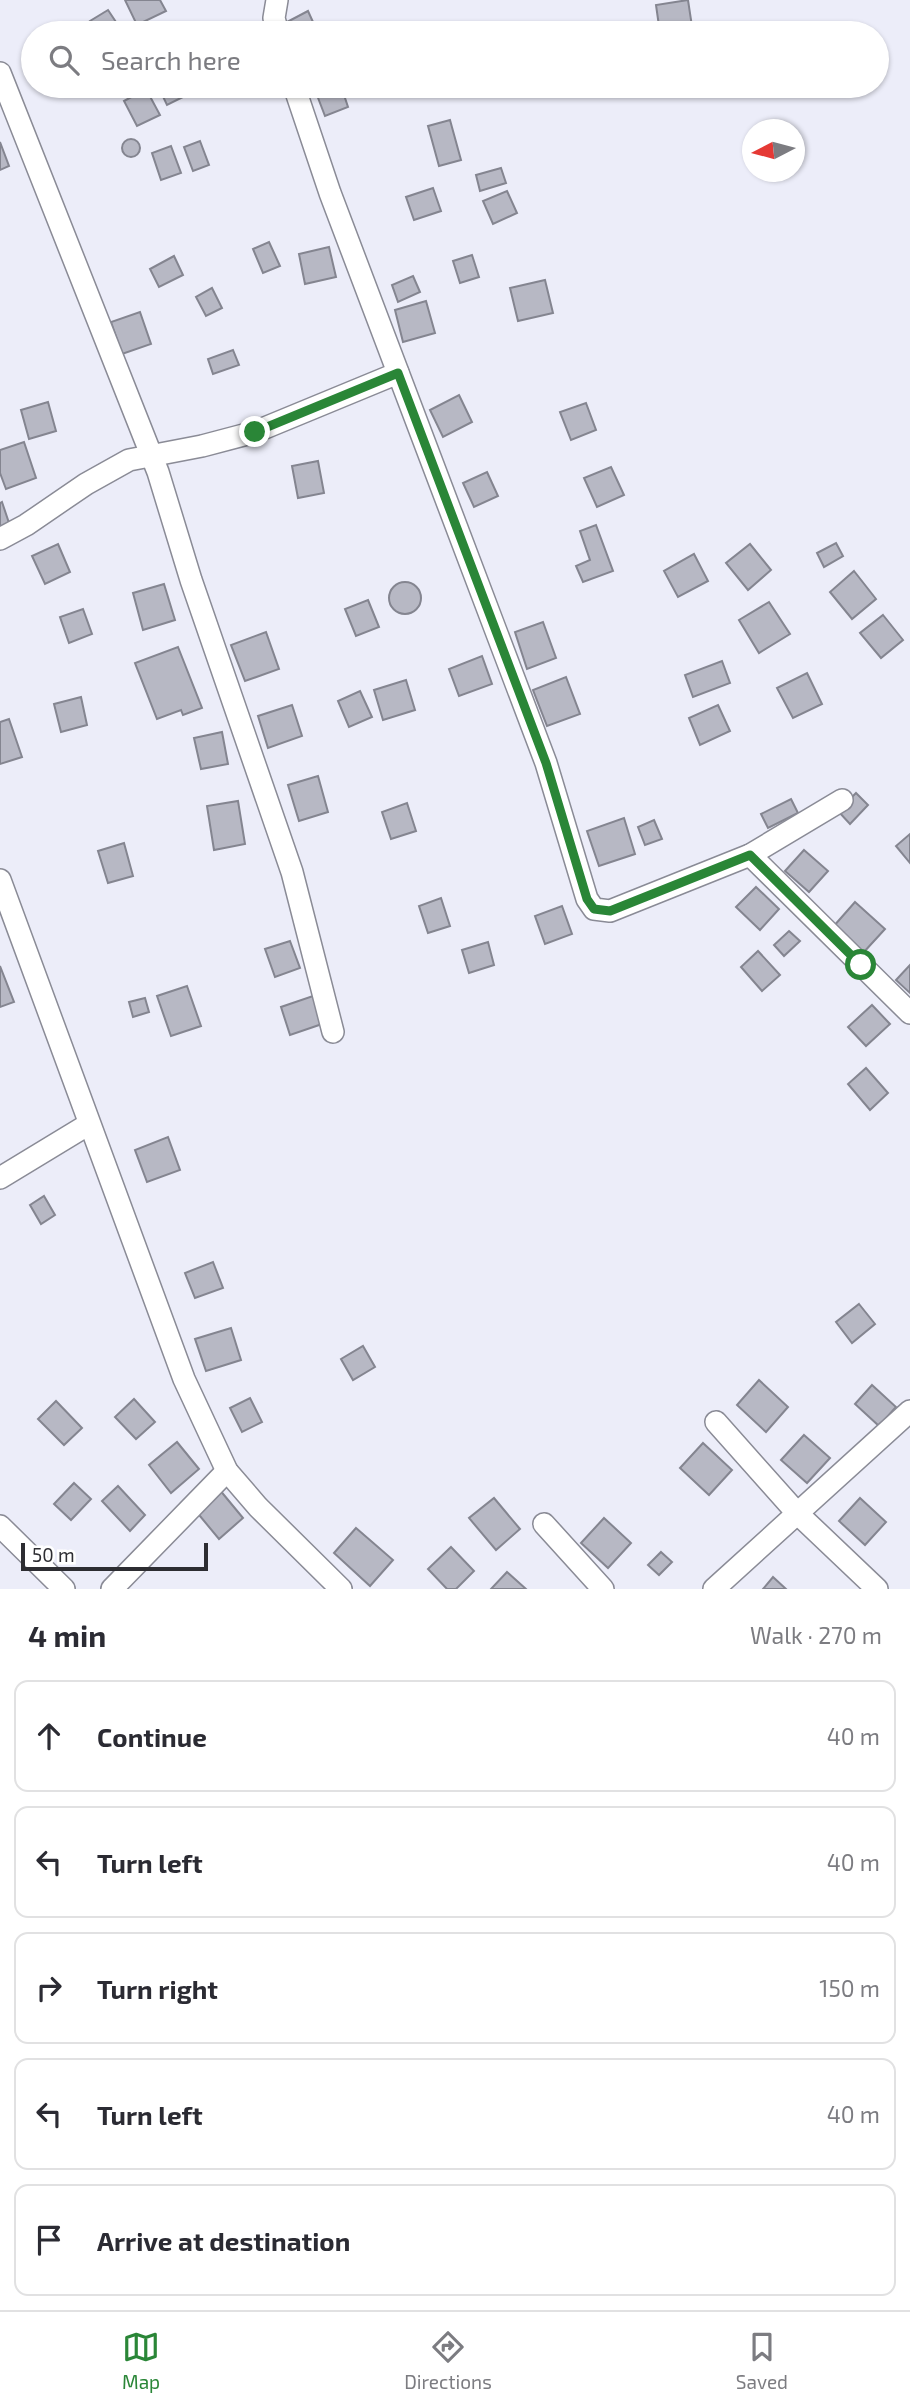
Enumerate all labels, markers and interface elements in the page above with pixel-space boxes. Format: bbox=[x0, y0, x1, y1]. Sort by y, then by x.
search box bbox=[21, 21, 889, 98]
icon: search bbox=[45, 41, 83, 79]
text: Search here bbox=[101, 44, 241, 75]
north arrow bbox=[742, 119, 805, 182]
route end bbox=[239, 416, 270, 447]
route start bbox=[845, 949, 876, 980]
scale bar bbox=[21, 1540, 208, 1572]
text: 50 m bbox=[32, 1543, 75, 1566]
text: 4 min bbox=[28, 1617, 106, 1653]
text: Walk · 270 m bbox=[750, 1621, 882, 1649]
icon: ahead bbox=[30, 1717, 68, 1755]
text: Continue bbox=[97, 1721, 207, 1752]
text: 40 m bbox=[827, 1722, 880, 1750]
icon: left bbox=[30, 1843, 68, 1881]
text: Turn left bbox=[97, 1847, 203, 1878]
text: 40 m bbox=[827, 1848, 880, 1876]
icon: right bbox=[30, 1969, 68, 2007]
text: Turn right bbox=[97, 1973, 218, 2004]
text: 150 m bbox=[819, 1974, 880, 2002]
icon: left bbox=[30, 2095, 68, 2133]
text: Turn left bbox=[97, 2099, 203, 2130]
text: 40 m bbox=[827, 2100, 880, 2128]
icon: arrive bbox=[30, 2221, 68, 2259]
text: Arrive at destination bbox=[97, 2225, 350, 2256]
tab: Map bbox=[122, 2328, 160, 2393]
tab: Directions bbox=[404, 2328, 492, 2393]
tab: Saved bbox=[736, 2328, 788, 2393]

